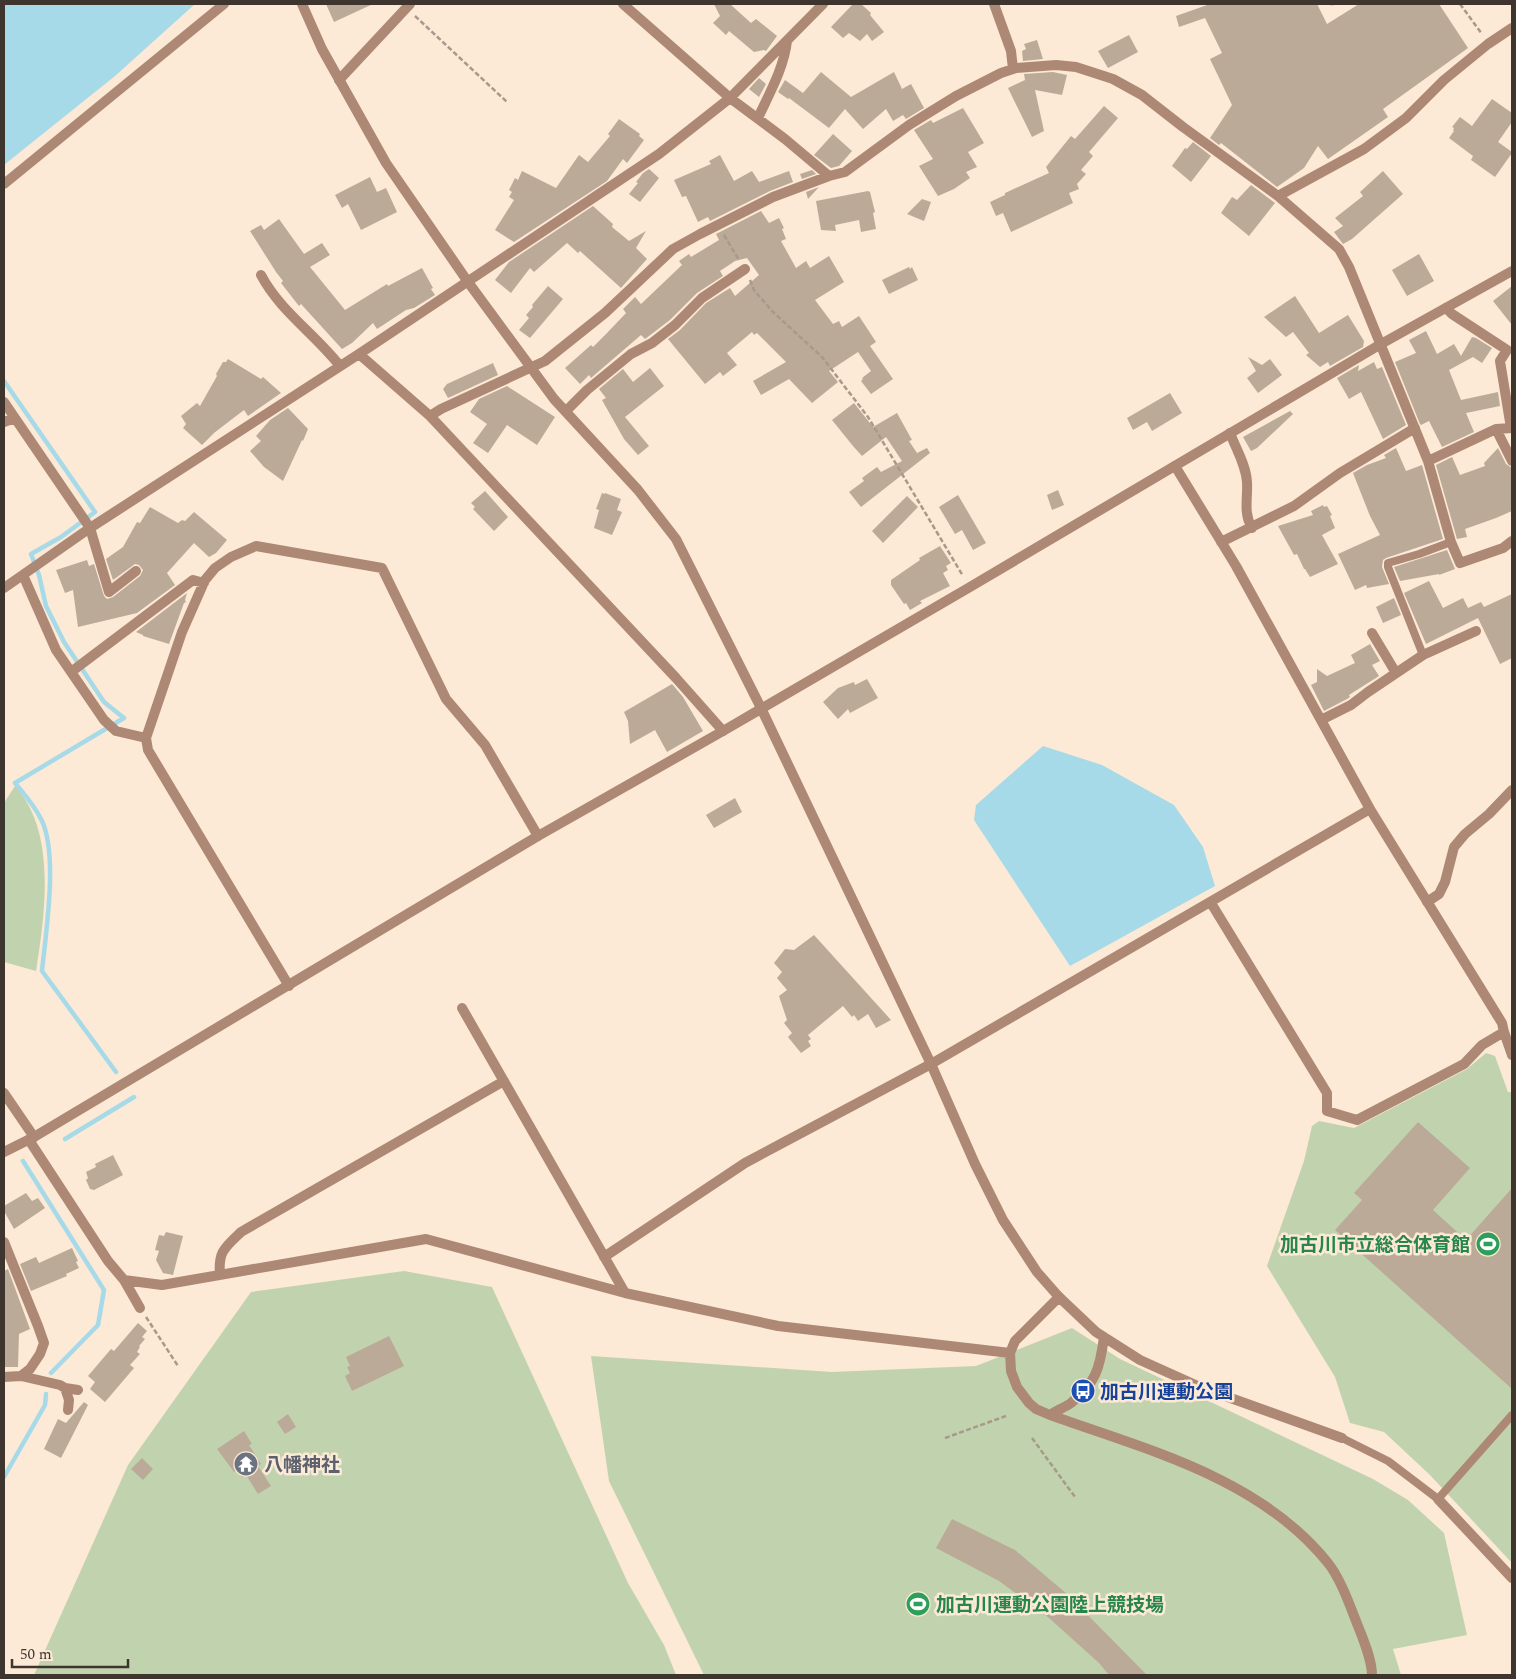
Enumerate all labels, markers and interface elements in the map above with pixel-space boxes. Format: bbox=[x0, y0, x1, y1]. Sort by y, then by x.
place label: 加古川市立総合体育館 bbox=[1280, 1231, 1470, 1260]
sports icon: 加古川市立総合体育館 bbox=[1475, 1231, 1501, 1257]
bus stop icon: 加古川運動公園 bbox=[1070, 1378, 1096, 1404]
place label: 加古川運動公園 bbox=[1100, 1378, 1233, 1407]
temple icon: 八幡神社 bbox=[233, 1451, 259, 1477]
place label: 八幡神社 bbox=[264, 1451, 340, 1480]
sports icon: 加古川運動公園陸上競技場 bbox=[905, 1591, 931, 1617]
place label: 加古川運動公園陸上競技場 bbox=[936, 1591, 1164, 1620]
scale bar bbox=[12, 1636, 129, 1668]
text: 50 m bbox=[20, 1643, 52, 1666]

